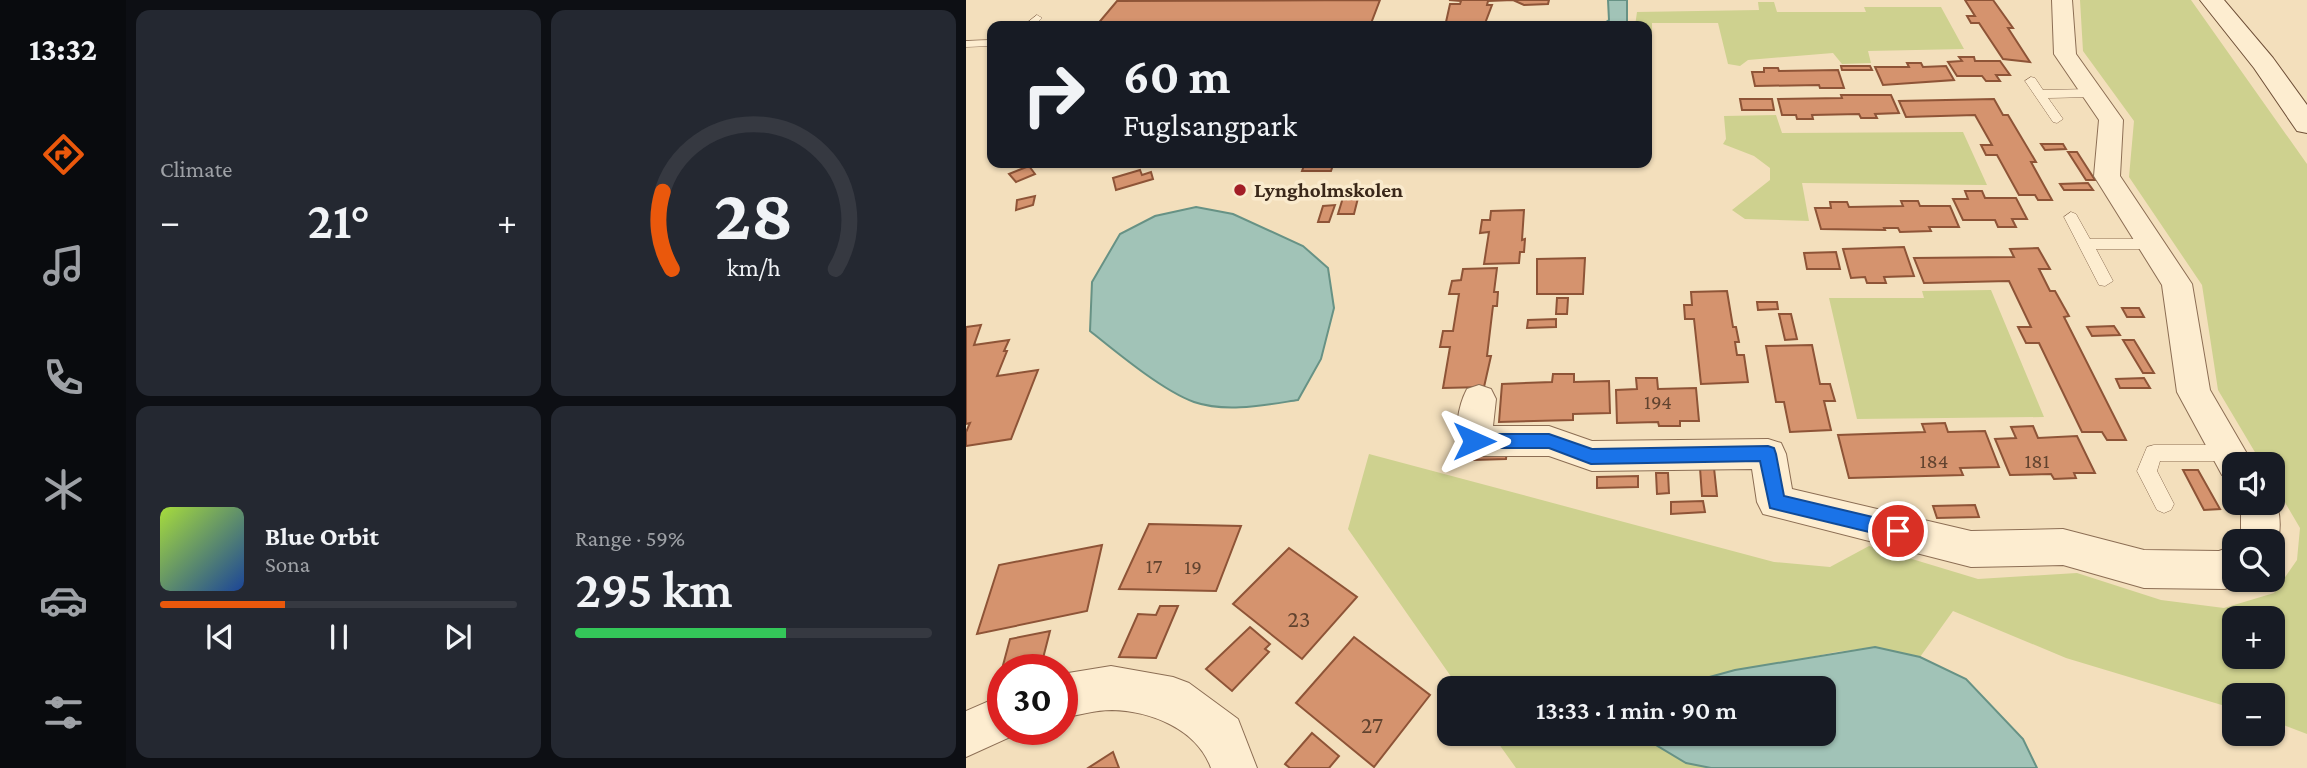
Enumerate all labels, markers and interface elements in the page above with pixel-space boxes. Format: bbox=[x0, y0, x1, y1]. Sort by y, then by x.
text: 13:32 bbox=[29, 31, 97, 67]
icon: right bbox=[1008, 49, 1099, 140]
text: 60 m bbox=[1123, 49, 1230, 104]
text: Fuglsangpark bbox=[1123, 107, 1297, 143]
icon: directions bbox=[39, 130, 88, 179]
text: Climate bbox=[160, 156, 232, 182]
text: 28 bbox=[714, 174, 793, 255]
place label: Lyngholmskolen bbox=[1254, 178, 1403, 202]
marker: Lyngholmskolen bbox=[1232, 182, 1248, 198]
text: 21° bbox=[307, 191, 370, 249]
text: − bbox=[160, 200, 180, 242]
text: + bbox=[497, 200, 517, 242]
icon: music bbox=[39, 241, 88, 290]
text: km/h bbox=[727, 254, 780, 281]
icon: phone bbox=[39, 353, 88, 402]
house number: 194 bbox=[1644, 390, 1672, 414]
position arrow bbox=[1437, 404, 1511, 478]
house number: 184 bbox=[1920, 449, 1949, 473]
house number: 181 bbox=[2024, 449, 2050, 473]
map controls bbox=[2222, 452, 2285, 746]
button: sound bbox=[2222, 452, 2285, 515]
icon: climate bbox=[39, 465, 88, 514]
pin bbox=[1868, 501, 1928, 561]
icon: arrive bbox=[1879, 512, 1917, 550]
text: Blue Orbit bbox=[265, 522, 379, 551]
text: Range · 59% bbox=[575, 525, 685, 551]
button: search bbox=[2222, 529, 2285, 592]
text: Sona bbox=[265, 551, 310, 577]
house number: 17 bbox=[1146, 554, 1163, 578]
house number: 19 bbox=[1184, 555, 1202, 579]
text: 295 km bbox=[575, 560, 733, 618]
icon: car bbox=[39, 576, 88, 625]
house number: 23 bbox=[1288, 605, 1310, 632]
button: + bbox=[2222, 606, 2285, 669]
icon: previous bbox=[201, 618, 239, 656]
icon: pause bbox=[320, 618, 358, 656]
icon: next bbox=[439, 618, 477, 656]
speed limit sign: 30 bbox=[987, 654, 1078, 745]
button: − bbox=[2222, 683, 2285, 746]
icon: filters bbox=[39, 688, 88, 737]
text: 13:33 · 1 min · 90 m bbox=[1536, 696, 1737, 725]
house number: 27 bbox=[1361, 711, 1383, 738]

